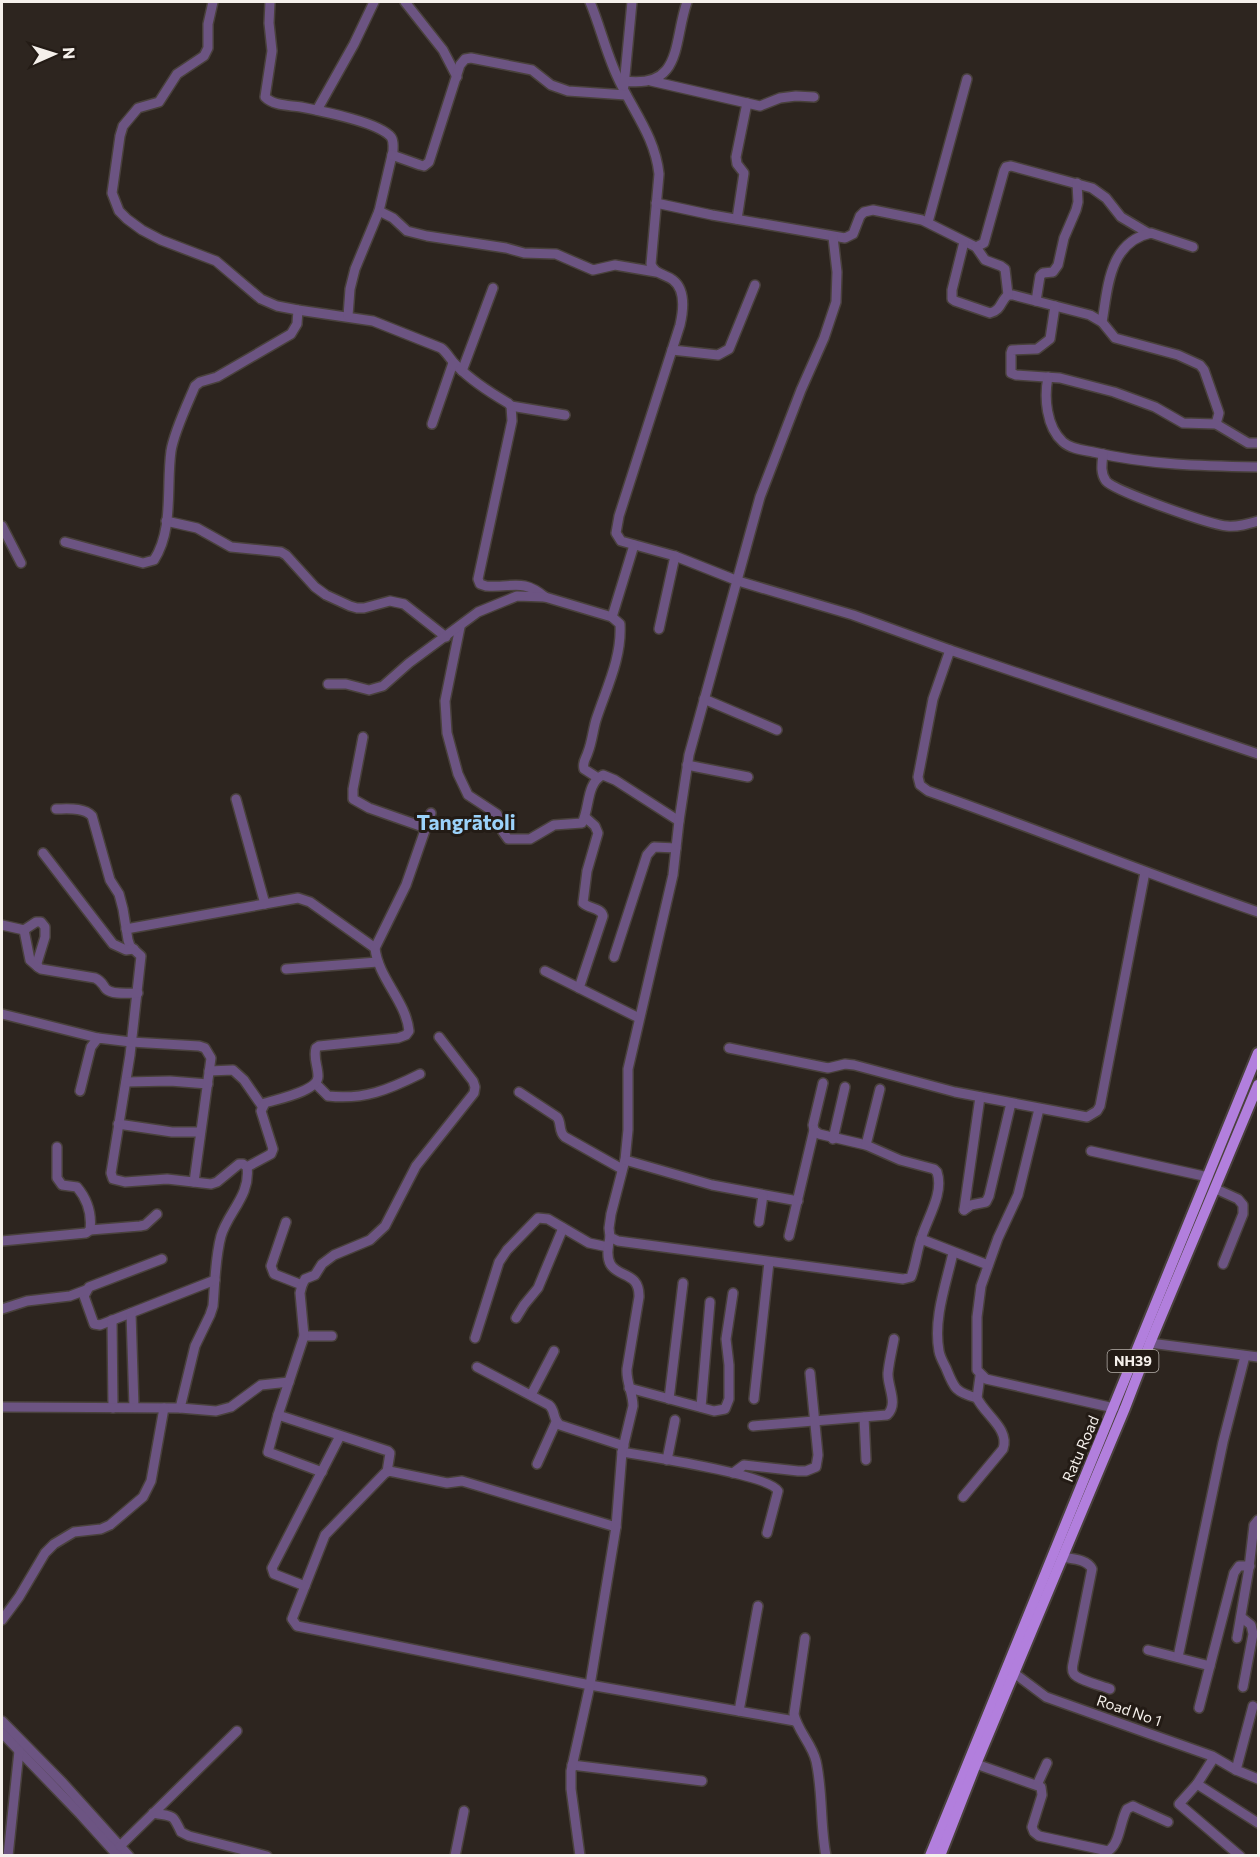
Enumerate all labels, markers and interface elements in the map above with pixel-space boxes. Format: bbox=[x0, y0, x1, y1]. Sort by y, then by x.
north arrow bbox=[24, 24, 84, 84]
text: N bbox=[60, 47, 79, 60]
district label: Tangrātoli bbox=[416, 809, 516, 834]
road number: NH39 bbox=[1108, 1350, 1158, 1372]
street label: Ratu Road bbox=[1058, 1413, 1102, 1484]
street label: Road No 1 bbox=[1094, 1691, 1164, 1730]

